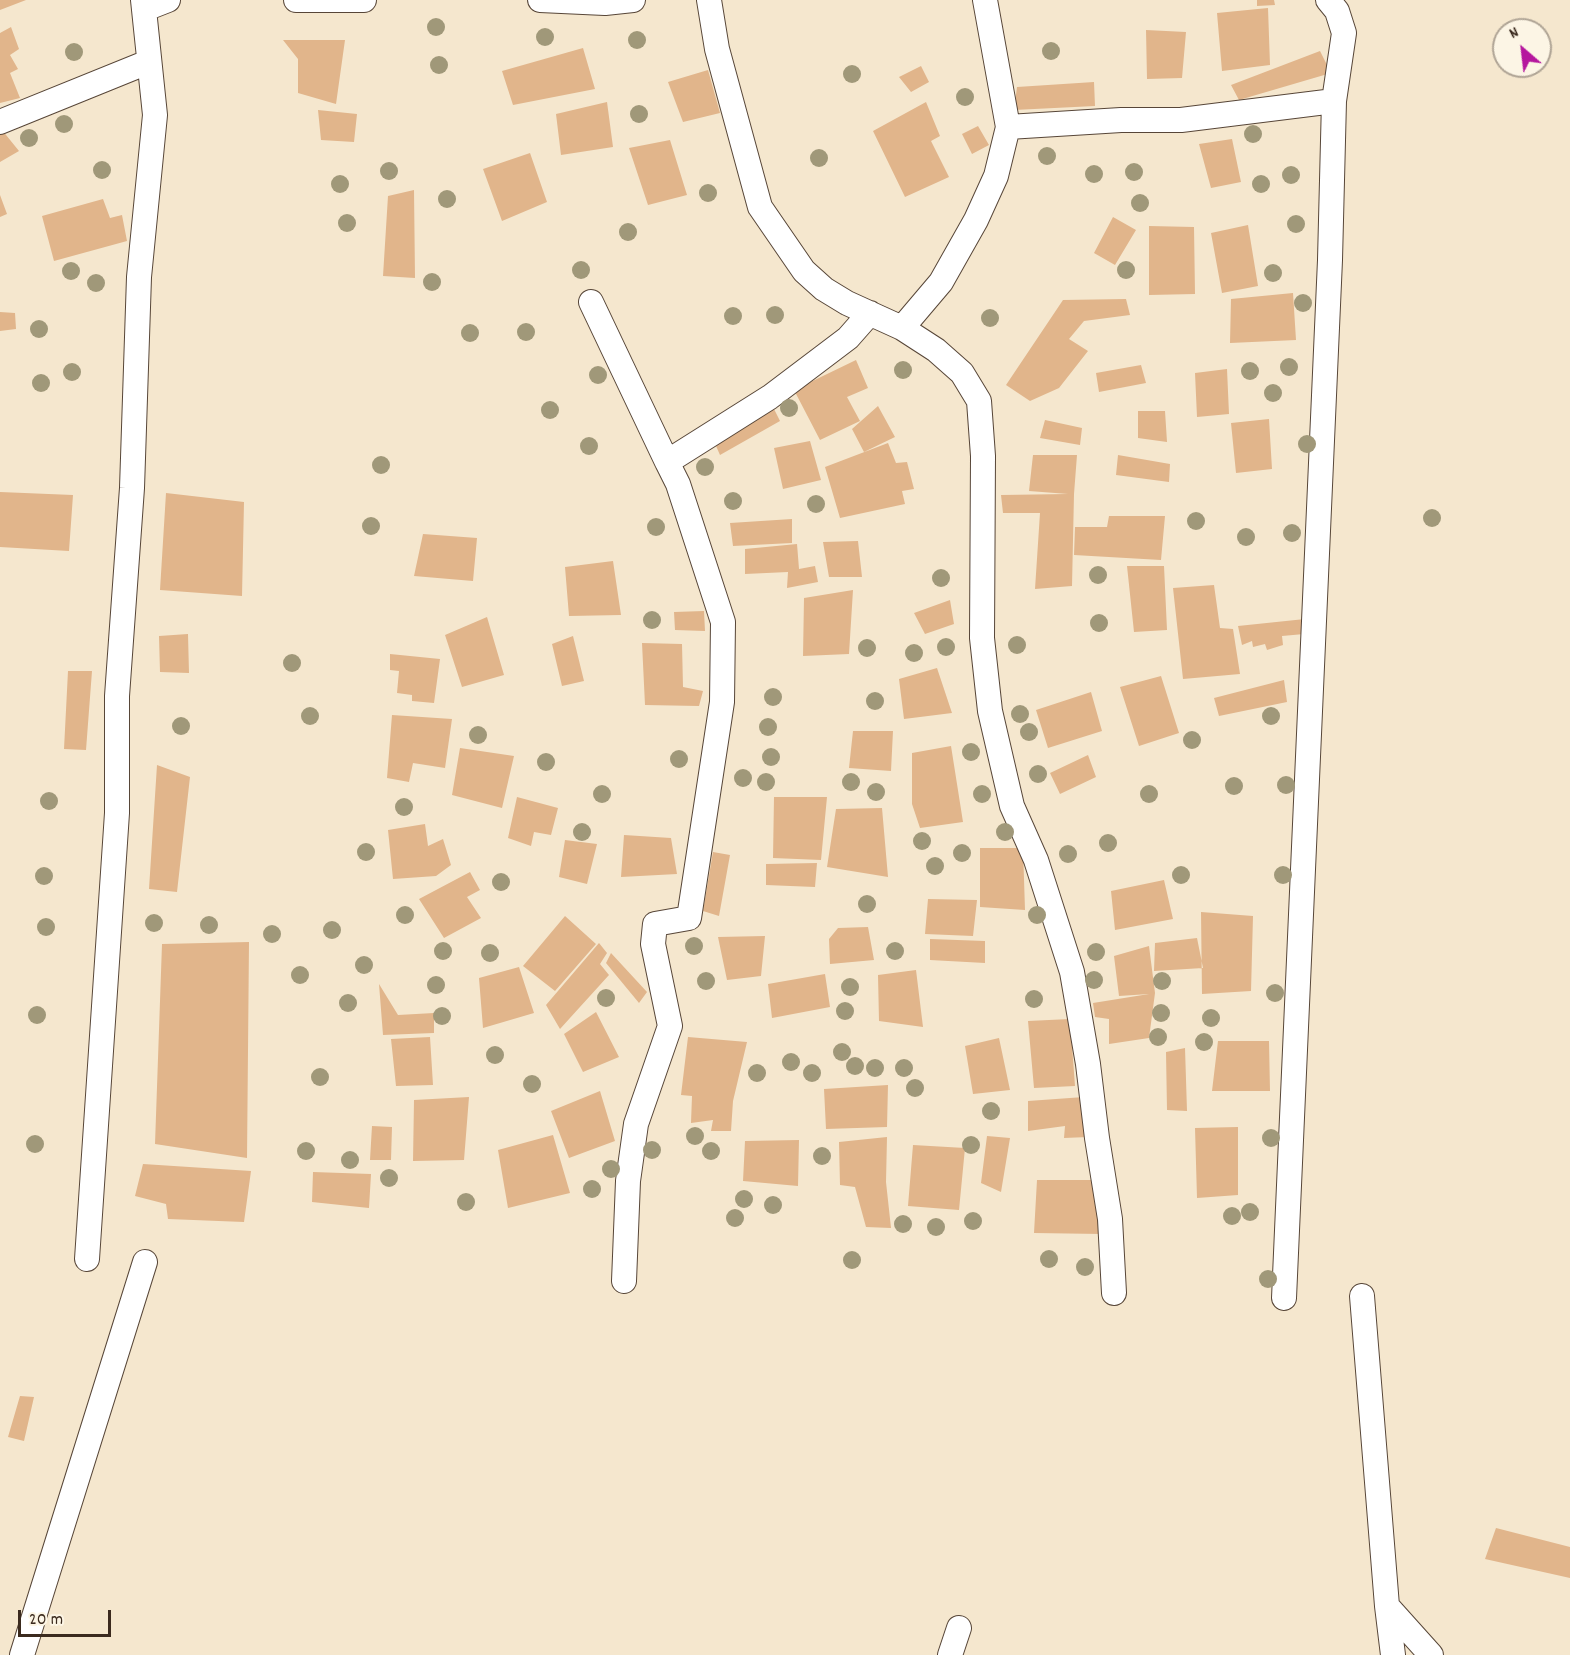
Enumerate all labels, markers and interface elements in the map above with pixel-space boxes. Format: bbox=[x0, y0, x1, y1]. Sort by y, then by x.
north arrow bbox=[1492, 18, 1552, 78]
text: N bbox=[1505, 21, 1523, 45]
scale bar bbox=[21, 1598, 114, 1636]
text: 20 m bbox=[29, 1608, 63, 1633]

